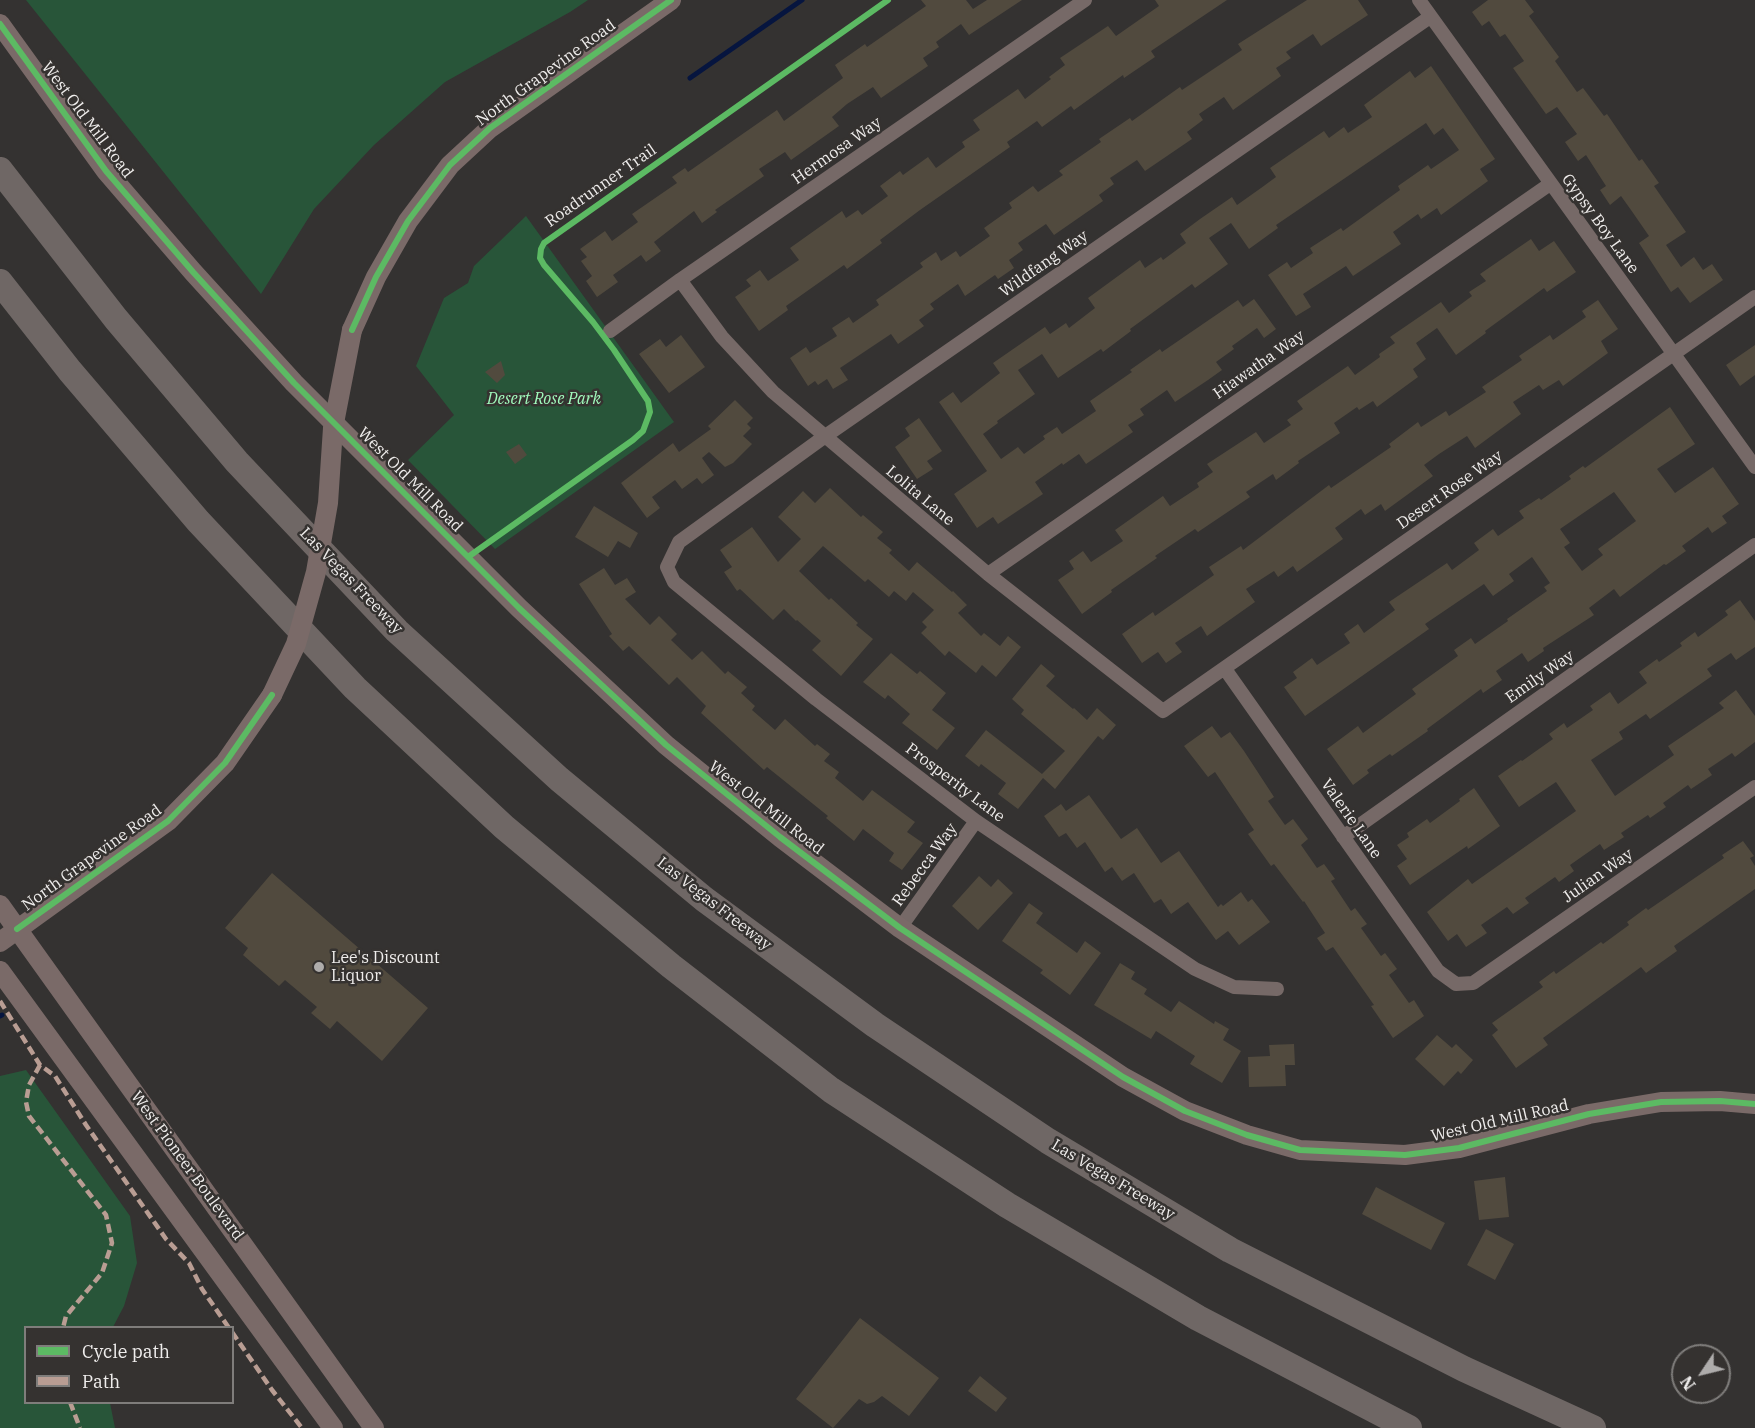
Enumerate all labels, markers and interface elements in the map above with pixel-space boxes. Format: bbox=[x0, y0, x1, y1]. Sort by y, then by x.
street label: North Grapevine Road bbox=[472, 16, 620, 130]
street label: West Old Mill Road bbox=[37, 58, 137, 182]
street label: Hermosa Way bbox=[789, 113, 885, 189]
street label: Roadrunner Trail bbox=[542, 141, 660, 231]
street label: Gypsy Boy Lane bbox=[1557, 170, 1643, 278]
street label: Wildfang Way bbox=[996, 227, 1092, 301]
street label: Hiawatha Way bbox=[1210, 326, 1308, 404]
park label: Desert Rose Park bbox=[487, 389, 601, 409]
street label: West Old Mill Road bbox=[354, 424, 466, 536]
street label: Desert Rose Way bbox=[1394, 447, 1506, 533]
street label: Lolita Lane bbox=[882, 462, 958, 530]
street label: Las Vegas Freeway bbox=[295, 524, 407, 638]
street label: Emily Way bbox=[1502, 646, 1578, 708]
street label: Prosperity Lane bbox=[902, 739, 1008, 827]
street label: West Old Mill Road bbox=[705, 757, 827, 859]
street label: Valerie Lane bbox=[1316, 775, 1386, 863]
street label: North Grapevine Road bbox=[18, 801, 166, 915]
street label: Rebecca Way bbox=[888, 820, 962, 910]
street label: Julian Way bbox=[1559, 845, 1637, 907]
street label: Las Vegas Freeway bbox=[653, 853, 775, 955]
place label: Lee's Discount Liquor bbox=[331, 948, 440, 986]
marker: Lee's Discount Liquor bbox=[312, 960, 326, 974]
street label: West Pioneer Boulevard bbox=[126, 1088, 248, 1244]
street label: West Old Mill Road bbox=[1429, 1096, 1571, 1146]
street label: Las Vegas Freeway bbox=[1048, 1136, 1178, 1224]
legend bbox=[24, 1326, 234, 1404]
text: Cycle path bbox=[82, 1340, 170, 1363]
north arrow bbox=[1671, 1344, 1731, 1404]
text: Path bbox=[82, 1370, 120, 1393]
text: N bbox=[1676, 1372, 1700, 1394]

